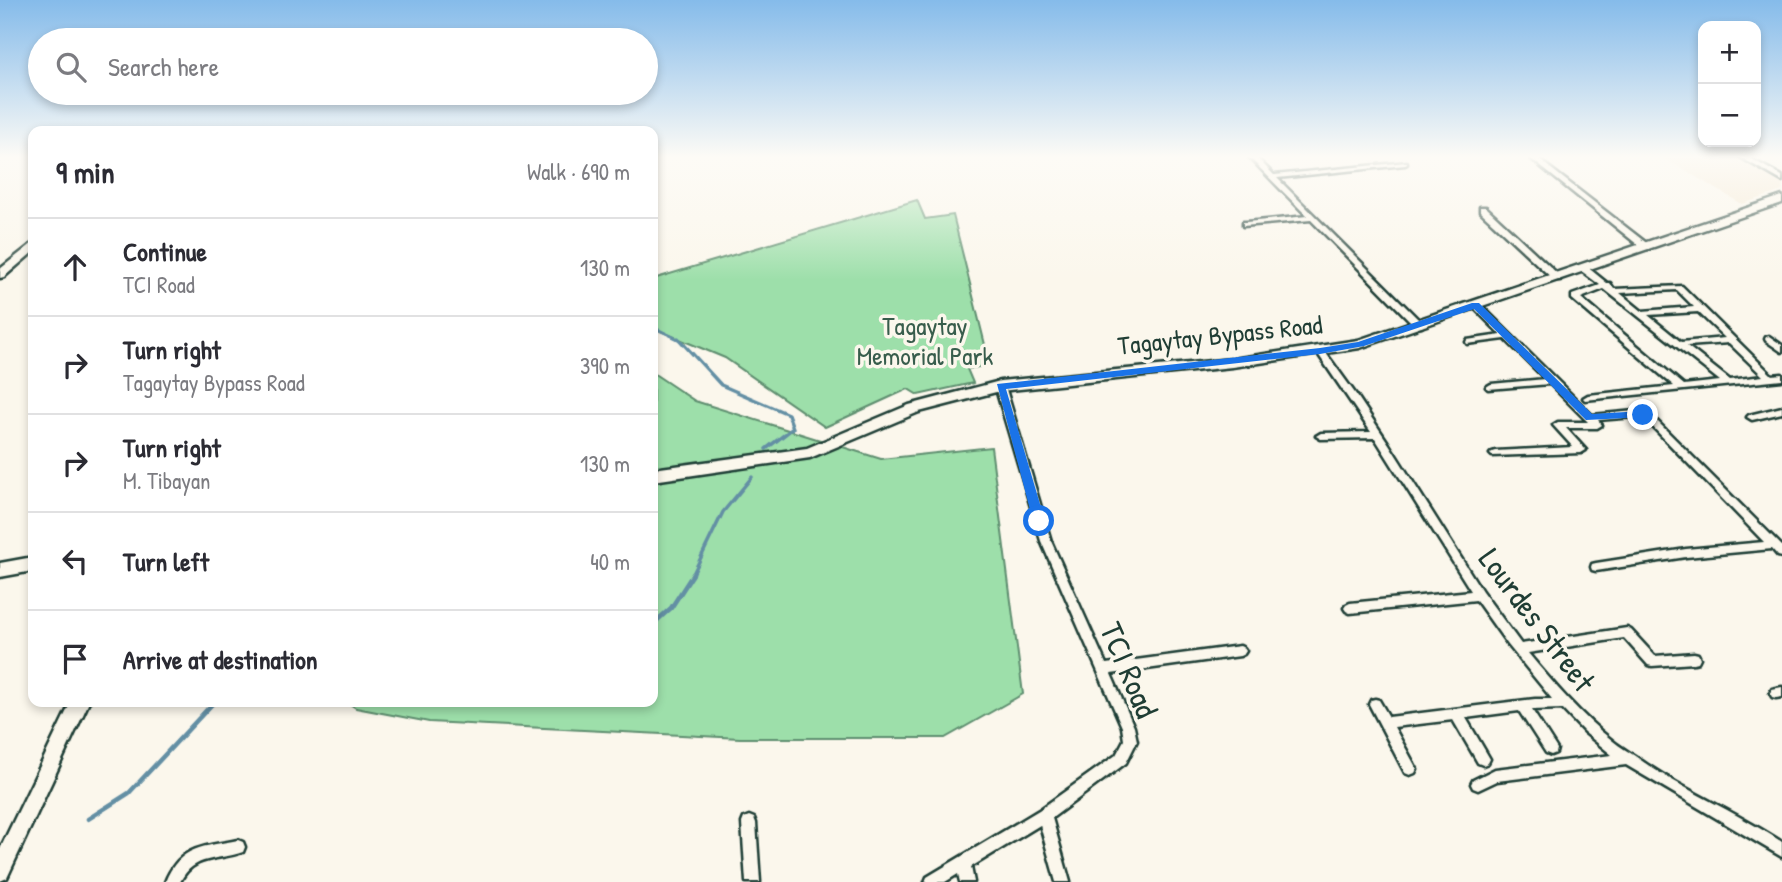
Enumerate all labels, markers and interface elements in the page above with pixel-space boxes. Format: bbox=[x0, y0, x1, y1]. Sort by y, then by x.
map controls bbox=[1698, 21, 1761, 147]
button: + bbox=[1698, 21, 1761, 84]
search box bbox=[28, 28, 658, 105]
icon: search bbox=[52, 48, 90, 86]
text: Search here bbox=[108, 49, 219, 84]
button: − bbox=[1698, 84, 1761, 147]
text: 9 min bbox=[56, 152, 115, 192]
text: Walk · 690 m bbox=[527, 156, 630, 187]
text: Continue bbox=[123, 234, 207, 269]
icon: ahead bbox=[56, 248, 94, 286]
text: 130 m bbox=[580, 252, 630, 283]
text: TCI Road bbox=[123, 269, 195, 300]
street label: Tagaytay Bypass Road bbox=[1116, 306, 1324, 363]
park label: Tagaytay Memorial Park bbox=[857, 308, 993, 373]
text: Turn right bbox=[123, 332, 221, 367]
icon: right bbox=[56, 346, 94, 384]
text: 390 m bbox=[580, 350, 630, 381]
text: Tagaytay Bypass Road bbox=[123, 367, 305, 398]
route end bbox=[1627, 399, 1658, 430]
text: Turn right bbox=[123, 430, 221, 465]
icon: right bbox=[56, 444, 94, 482]
text: 130 m bbox=[580, 448, 630, 479]
text: M. Tibayan bbox=[123, 465, 210, 496]
route start bbox=[1023, 505, 1054, 536]
street label: Lourdes Street bbox=[1469, 539, 1606, 701]
icon: left bbox=[56, 542, 94, 580]
text: Turn left bbox=[123, 544, 209, 579]
text: 40 m bbox=[590, 546, 630, 577]
street label: TCI Road bbox=[1090, 615, 1169, 724]
icon: arrive bbox=[56, 640, 94, 678]
text: Arrive at destination bbox=[123, 642, 318, 677]

